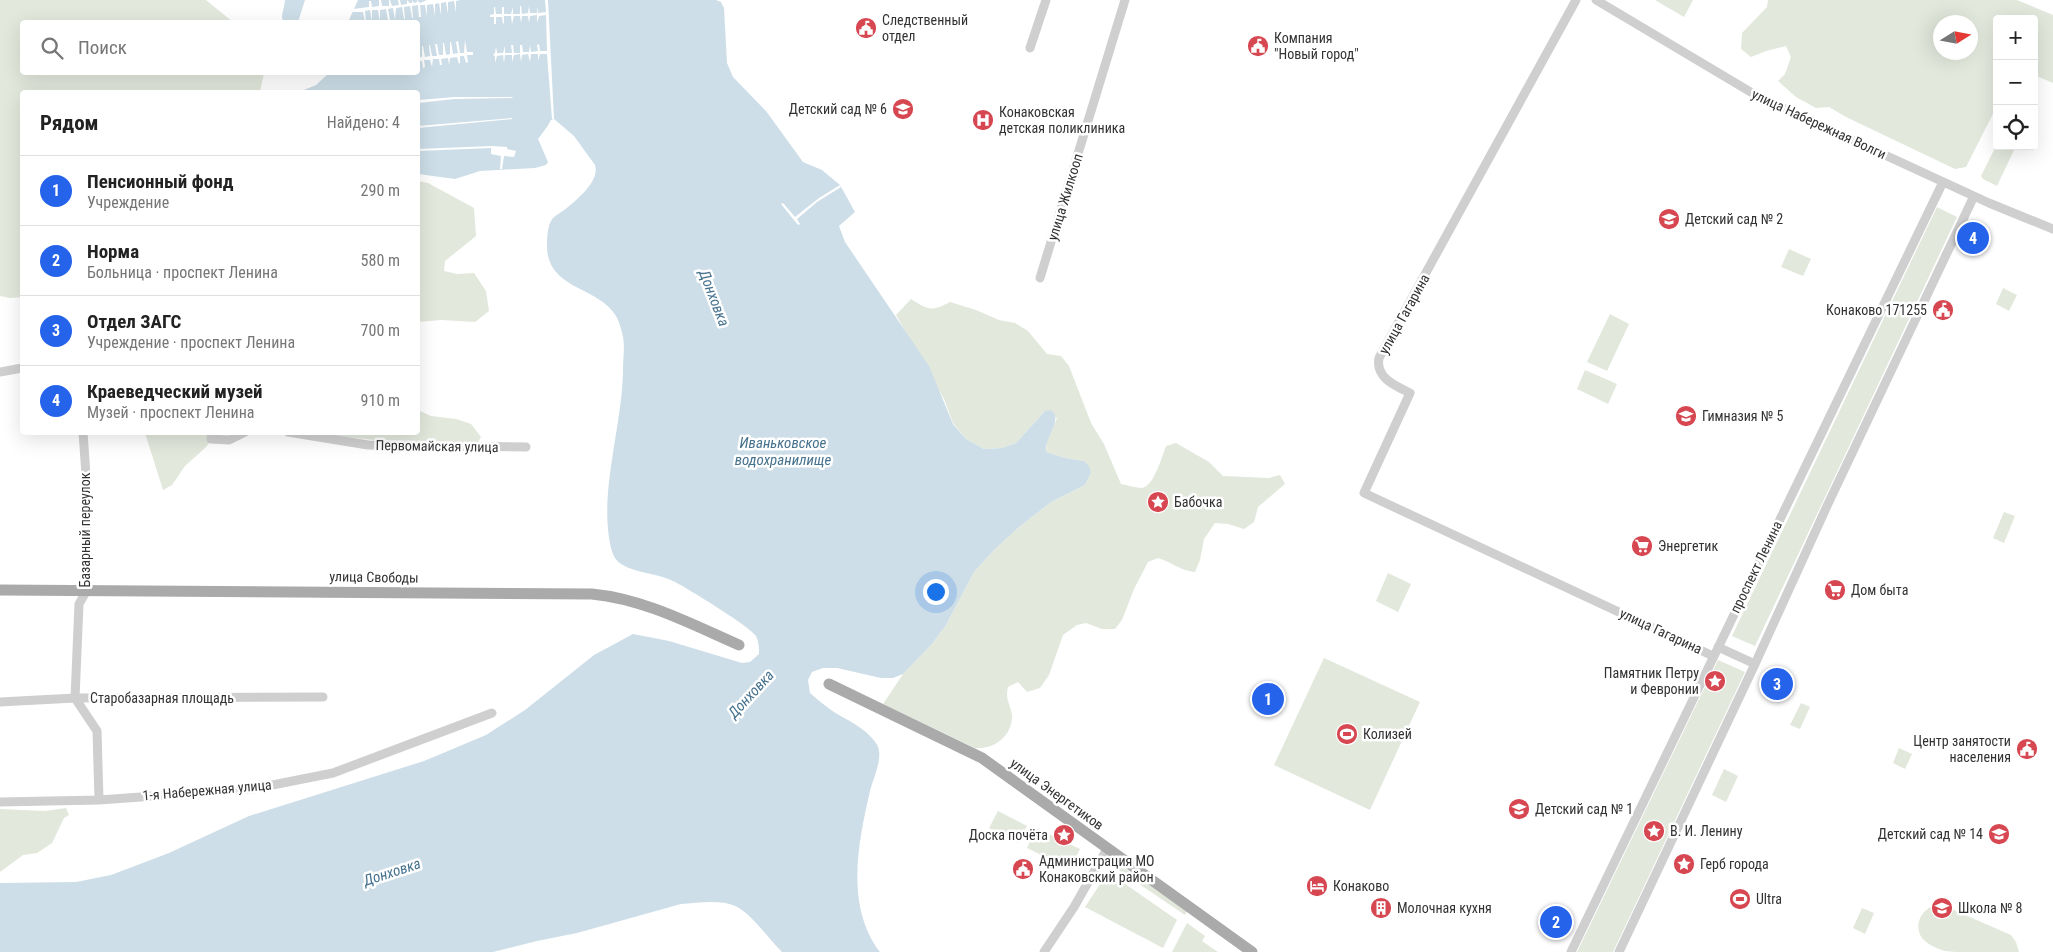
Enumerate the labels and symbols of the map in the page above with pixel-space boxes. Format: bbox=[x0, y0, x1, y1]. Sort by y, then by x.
place label: Следственный отдел bbox=[882, 12, 968, 44]
north arrow bbox=[1933, 15, 1978, 60]
public building icon: Следственный отдел bbox=[854, 16, 878, 40]
place label: Компания "Новый город" bbox=[1274, 30, 1359, 62]
public building icon: Компания "Новый город" bbox=[1246, 34, 1270, 58]
street label: улица Набережная Волги bbox=[1749, 86, 1889, 162]
school or university icon: Детский сад № 6 bbox=[891, 97, 915, 121]
place label: Детский сад № 6 bbox=[789, 101, 887, 117]
place label: Конаковская детская поликлиника bbox=[999, 104, 1125, 136]
hospital icon: Конаковская детская поликлиника bbox=[971, 108, 995, 132]
street label: улица Жилкооп bbox=[1044, 152, 1086, 242]
school or university icon: Детский сад № 2 bbox=[1657, 207, 1681, 231]
place label: Детский сад № 2 bbox=[1685, 211, 1783, 227]
pin: 4 bbox=[1957, 219, 1989, 257]
water label: Донховка bbox=[695, 266, 733, 329]
street label: улица Гагарина bbox=[1375, 271, 1433, 357]
public building icon: Конаково 171255 bbox=[1931, 298, 1955, 322]
place label: Конаково 171255 bbox=[1826, 302, 1927, 318]
school or university icon: Гимназия № 5 bbox=[1674, 404, 1698, 428]
place label: Гимназия № 5 bbox=[1702, 408, 1783, 424]
water label: Иваньковское водохранилище bbox=[735, 434, 832, 469]
street label: Первомайская улица bbox=[375, 437, 499, 455]
street label: Базарный переулок bbox=[77, 472, 93, 587]
place icon: Бабочка bbox=[1146, 490, 1170, 514]
place label: Бабочка bbox=[1174, 494, 1222, 510]
street label: проспект Ленина bbox=[1727, 518, 1785, 616]
supermarket icon: Энергетик bbox=[1630, 534, 1654, 558]
place label: Энергетик bbox=[1658, 538, 1718, 554]
street label: улица Свободы bbox=[329, 568, 419, 586]
supermarket icon: Дом быта bbox=[1823, 578, 1847, 602]
your location bbox=[923, 579, 949, 605]
place label: Дом быта bbox=[1851, 582, 1908, 598]
street label: улица Гагарина bbox=[1617, 605, 1705, 657]
place label: Памятник Петру и Февронии bbox=[1604, 665, 1699, 697]
pin: 3 bbox=[1761, 665, 1793, 703]
water label: Донховка bbox=[724, 666, 778, 722]
place icon: Памятник Петру и Февронии bbox=[1703, 669, 1727, 693]
pin: 1 bbox=[1252, 680, 1284, 718]
street label: Старобазарная площадь bbox=[90, 690, 234, 706]
sports icon: Колизей bbox=[1335, 722, 1359, 746]
place label: Колизей bbox=[1363, 726, 1412, 742]
place label: Центр занятости населения bbox=[1913, 733, 2011, 765]
public building icon: Центр занятости населения bbox=[2015, 737, 2039, 761]
street label: улица Энергетиков bbox=[1007, 755, 1107, 833]
street label: 1-я Набережная улица bbox=[142, 776, 272, 804]
school or university icon: Детский сад № 1 bbox=[1507, 797, 1531, 821]
place label: Детский сад № 1 bbox=[1535, 801, 1633, 817]
place icon: В. И. Ленину bbox=[1642, 819, 1666, 843]
school or university icon: Детский сад № 14 bbox=[1987, 822, 2011, 846]
place icon: Доска почёта bbox=[1052, 823, 1076, 847]
place label: В. И. Ленину bbox=[1670, 823, 1743, 839]
place label: Детский сад № 14 bbox=[1878, 826, 1983, 842]
place label: Доска почёта bbox=[969, 827, 1048, 843]
place icon: Герб города bbox=[1672, 852, 1696, 876]
place label: Администрация МО Конаковский район bbox=[1039, 853, 1154, 885]
water label: Донховка bbox=[360, 854, 423, 890]
place label: Герб города bbox=[1700, 856, 1769, 872]
public building icon: Администрация МО Конаковский район bbox=[1011, 857, 1035, 881]
hotel icon: Конаково bbox=[1305, 874, 1329, 898]
place label: Конаково bbox=[1333, 878, 1389, 894]
sports icon: Ultra bbox=[1728, 887, 1752, 911]
place label: Ultra bbox=[1756, 891, 1782, 907]
building icon: Молочная кухня bbox=[1369, 896, 1393, 920]
school or university icon: Школа № 8 bbox=[1930, 896, 1954, 920]
place label: Молочная кухня bbox=[1397, 900, 1492, 916]
place label: Школа № 8 bbox=[1958, 900, 2023, 916]
pin: 2 bbox=[1540, 903, 1572, 941]

